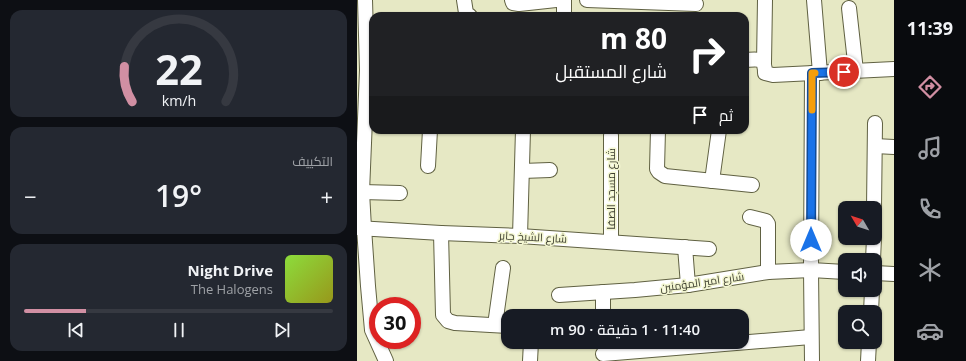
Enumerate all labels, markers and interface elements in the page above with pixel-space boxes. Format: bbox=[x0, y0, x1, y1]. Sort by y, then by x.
text: 11:39 bbox=[907, 16, 953, 40]
text: 80 m bbox=[600, 19, 667, 57]
icon: right bbox=[681, 28, 733, 80]
text: 22 bbox=[155, 40, 202, 96]
pin bbox=[827, 55, 861, 89]
text: شارع المستقبل bbox=[555, 59, 667, 83]
icon: arrive bbox=[833, 61, 855, 83]
icon: directions bbox=[916, 73, 944, 101]
text: km/h bbox=[161, 90, 196, 109]
icon: arrive bbox=[689, 104, 711, 126]
text: ثم bbox=[719, 105, 733, 125]
icon: music bbox=[916, 134, 944, 162]
street label: شارع مسجد الصفا bbox=[603, 148, 619, 230]
text: التكييف bbox=[292, 152, 333, 170]
text: 19° bbox=[155, 175, 202, 216]
text: − bbox=[24, 181, 37, 211]
text: + bbox=[320, 181, 333, 211]
icon: phone bbox=[916, 195, 944, 223]
north arrow bbox=[838, 201, 882, 245]
map controls bbox=[838, 201, 882, 349]
position arrow bbox=[790, 219, 832, 261]
street label: شارع الشيخ جابر bbox=[498, 227, 567, 247]
button: sound bbox=[838, 253, 882, 297]
icon: climate bbox=[916, 256, 944, 284]
text: Night Drive bbox=[188, 260, 273, 280]
street label: شارع امير المؤمنين bbox=[659, 268, 745, 296]
text: The Halogens bbox=[191, 280, 273, 298]
speed limit sign: 30 bbox=[369, 297, 421, 349]
button: search bbox=[838, 305, 882, 349]
icon: car bbox=[916, 317, 944, 345]
icon: previous bbox=[65, 319, 87, 341]
icon: pause bbox=[168, 319, 190, 341]
icon: next bbox=[271, 319, 293, 341]
text: 11:40 · 1 دقيقة · 90 m bbox=[550, 319, 700, 339]

